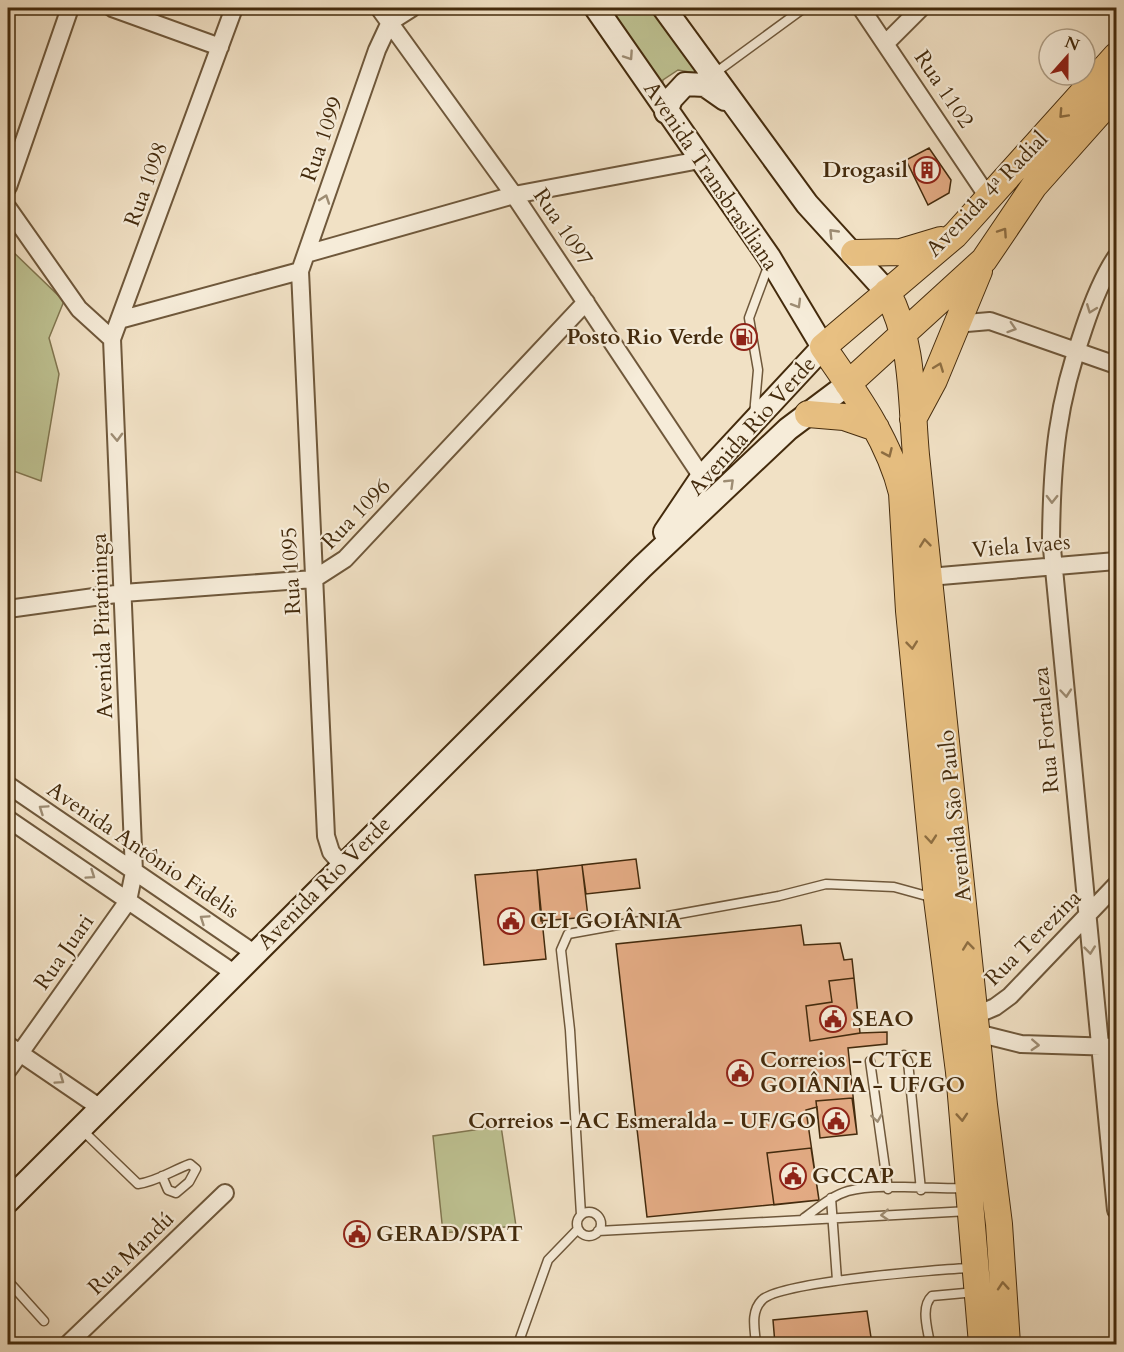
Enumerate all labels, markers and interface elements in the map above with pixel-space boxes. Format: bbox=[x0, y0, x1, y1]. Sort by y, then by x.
north arrow bbox=[1037, 27, 1097, 87]
text: N bbox=[1062, 31, 1083, 57]
street label: Rua 1102 bbox=[907, 44, 981, 134]
one-way arrow bbox=[622, 49, 633, 60]
street label: Avenida Transbrasiliana bbox=[636, 75, 786, 277]
street label: Rua 1099 bbox=[294, 93, 350, 185]
one-way arrow bbox=[1059, 107, 1070, 118]
street label: Avenida 4ª Radial bbox=[919, 124, 1055, 263]
street label: Rua 1098 bbox=[117, 138, 175, 230]
place label: Drogasil bbox=[822, 155, 909, 185]
building icon: Drogasil bbox=[912, 155, 942, 185]
street label: Rua 1097 bbox=[526, 182, 600, 272]
one-way arrow bbox=[317, 194, 330, 205]
one-way arrow bbox=[996, 227, 1007, 238]
one-way arrow bbox=[830, 229, 841, 240]
one-way arrow bbox=[790, 298, 801, 308]
one-way arrow bbox=[1086, 303, 1098, 314]
one-way arrow bbox=[1006, 321, 1017, 334]
place label: Posto Rio Verde bbox=[566, 322, 724, 352]
fuel station icon: Posto Rio Verde bbox=[729, 322, 759, 352]
street label: Avenida Rio Verde bbox=[681, 350, 823, 502]
one-way arrow bbox=[932, 362, 944, 373]
one-way arrow bbox=[110, 432, 123, 441]
one-way arrow bbox=[881, 447, 893, 458]
street label: Rua 1096 bbox=[315, 472, 397, 556]
one-way arrow bbox=[723, 479, 734, 490]
one-way arrow bbox=[1045, 494, 1058, 503]
street label: Rua 1095 bbox=[274, 526, 308, 616]
street label: Viela Ivaes bbox=[970, 527, 1072, 565]
street label: Avenida Piratininga bbox=[84, 532, 120, 719]
one-way arrow bbox=[920, 539, 932, 548]
one-way arrow bbox=[905, 641, 918, 650]
street label: Rua Fortaleza bbox=[1025, 665, 1066, 794]
one-way arrow bbox=[1059, 689, 1072, 698]
street label: Avenida São Paulo bbox=[931, 728, 979, 904]
street label: Avenida Antônio Fidelis bbox=[41, 774, 245, 926]
one-way arrow bbox=[38, 805, 49, 816]
street label: Avenida Rio Verde bbox=[251, 810, 397, 956]
one-way arrow bbox=[924, 835, 937, 844]
one-way arrow bbox=[84, 868, 95, 879]
street label: Rua Terezina bbox=[978, 883, 1088, 993]
public building icon: CLI GOIÂNIA bbox=[496, 906, 526, 936]
place label: CLI GOIÂNIA bbox=[530, 906, 683, 936]
street label: Rua Juari bbox=[27, 908, 101, 996]
one-way arrow bbox=[199, 915, 210, 926]
one-way arrow bbox=[962, 941, 975, 951]
one-way arrow bbox=[1083, 945, 1096, 955]
public building icon: SEAO bbox=[818, 1004, 848, 1034]
place label: SEAO bbox=[852, 1004, 914, 1034]
one-way arrow bbox=[1030, 1038, 1039, 1051]
place label: Correios - CTCE GOIÂNIA - UF/GO bbox=[760, 1045, 965, 1100]
public building icon: Correios - CTCE GOIÂNIA - UF/GO bbox=[725, 1058, 755, 1088]
one-way arrow bbox=[53, 1073, 64, 1084]
place label: Correios - AC Esmeralda - UF/GO bbox=[468, 1106, 816, 1136]
public building icon: Correios - AC Esmeralda - UF/GO bbox=[821, 1106, 851, 1136]
one-way arrow bbox=[956, 1112, 969, 1121]
one-way arrow bbox=[871, 1114, 883, 1123]
public building icon: GCCAP bbox=[778, 1161, 808, 1191]
place label: GCCAP bbox=[812, 1161, 894, 1191]
street label: Rua Mandú bbox=[81, 1204, 181, 1302]
one-way arrow bbox=[880, 1209, 889, 1222]
public building icon: GERAD/SPAT bbox=[342, 1219, 372, 1249]
place label: GERAD/SPAT bbox=[376, 1219, 523, 1249]
one-way arrow bbox=[997, 1282, 1010, 1291]

